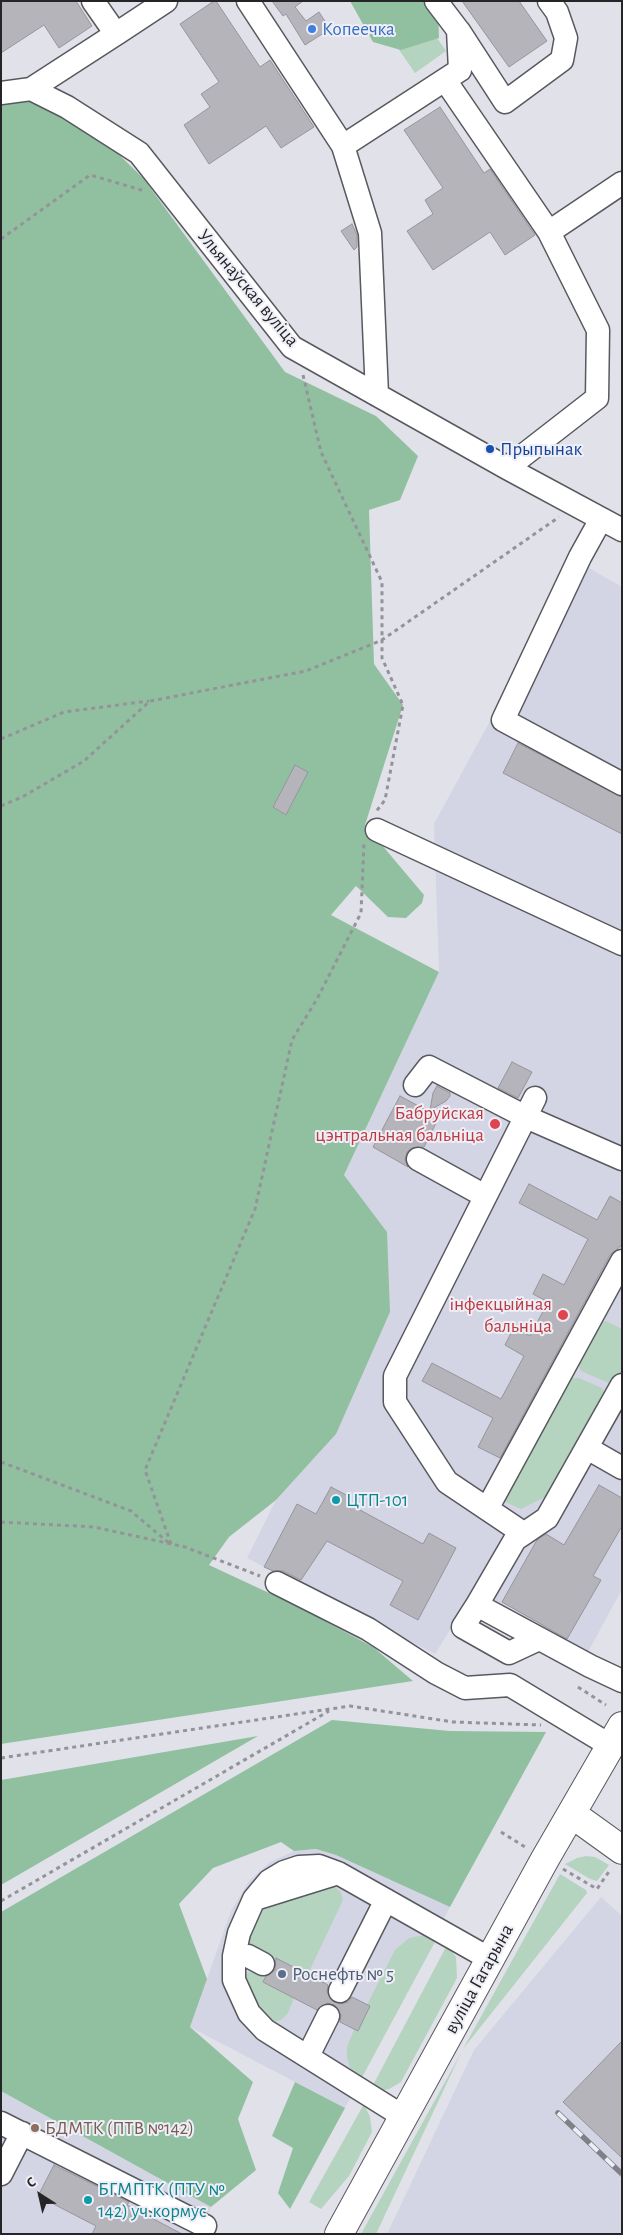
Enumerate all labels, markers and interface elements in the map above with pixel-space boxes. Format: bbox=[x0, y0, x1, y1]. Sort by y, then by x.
place label: Копеечка bbox=[322, 18, 395, 40]
marker: Копеечка bbox=[306, 23, 318, 35]
street label: Ульянаўская вуліца bbox=[192, 225, 304, 351]
place label: Прыпынак bbox=[500, 438, 582, 460]
marker: Прыпынак bbox=[484, 443, 496, 455]
place label: Бабруйская цэнтральная бальніца bbox=[315, 1102, 484, 1146]
marker: Бабруйская цэнтральная бальніца bbox=[488, 1117, 502, 1131]
place label: інфекцыйная бальніца bbox=[450, 1293, 552, 1337]
marker: інфекцыйная бальніца bbox=[556, 1308, 570, 1322]
place label: ЦТП-101 bbox=[346, 1489, 408, 1511]
marker: ЦТП-101 bbox=[330, 1494, 342, 1506]
street label: вуліца Гагарына bbox=[439, 1920, 519, 2038]
place label: Роснефть № 5 bbox=[292, 1963, 394, 1985]
marker: Роснефть № 5 bbox=[276, 1968, 288, 1980]
place label: БДМТК (ПТВ №142) bbox=[45, 2117, 194, 2139]
marker: БДМТК (ПТВ №142) bbox=[29, 2122, 41, 2134]
north arrow bbox=[15, 2170, 65, 2220]
text: С bbox=[24, 2175, 39, 2191]
place label: БГМПТК (ПТУ № 142) уч.кормус bbox=[98, 2178, 225, 2222]
marker: БГМПТК (ПТУ № 142) уч.кормус bbox=[82, 2194, 94, 2206]

